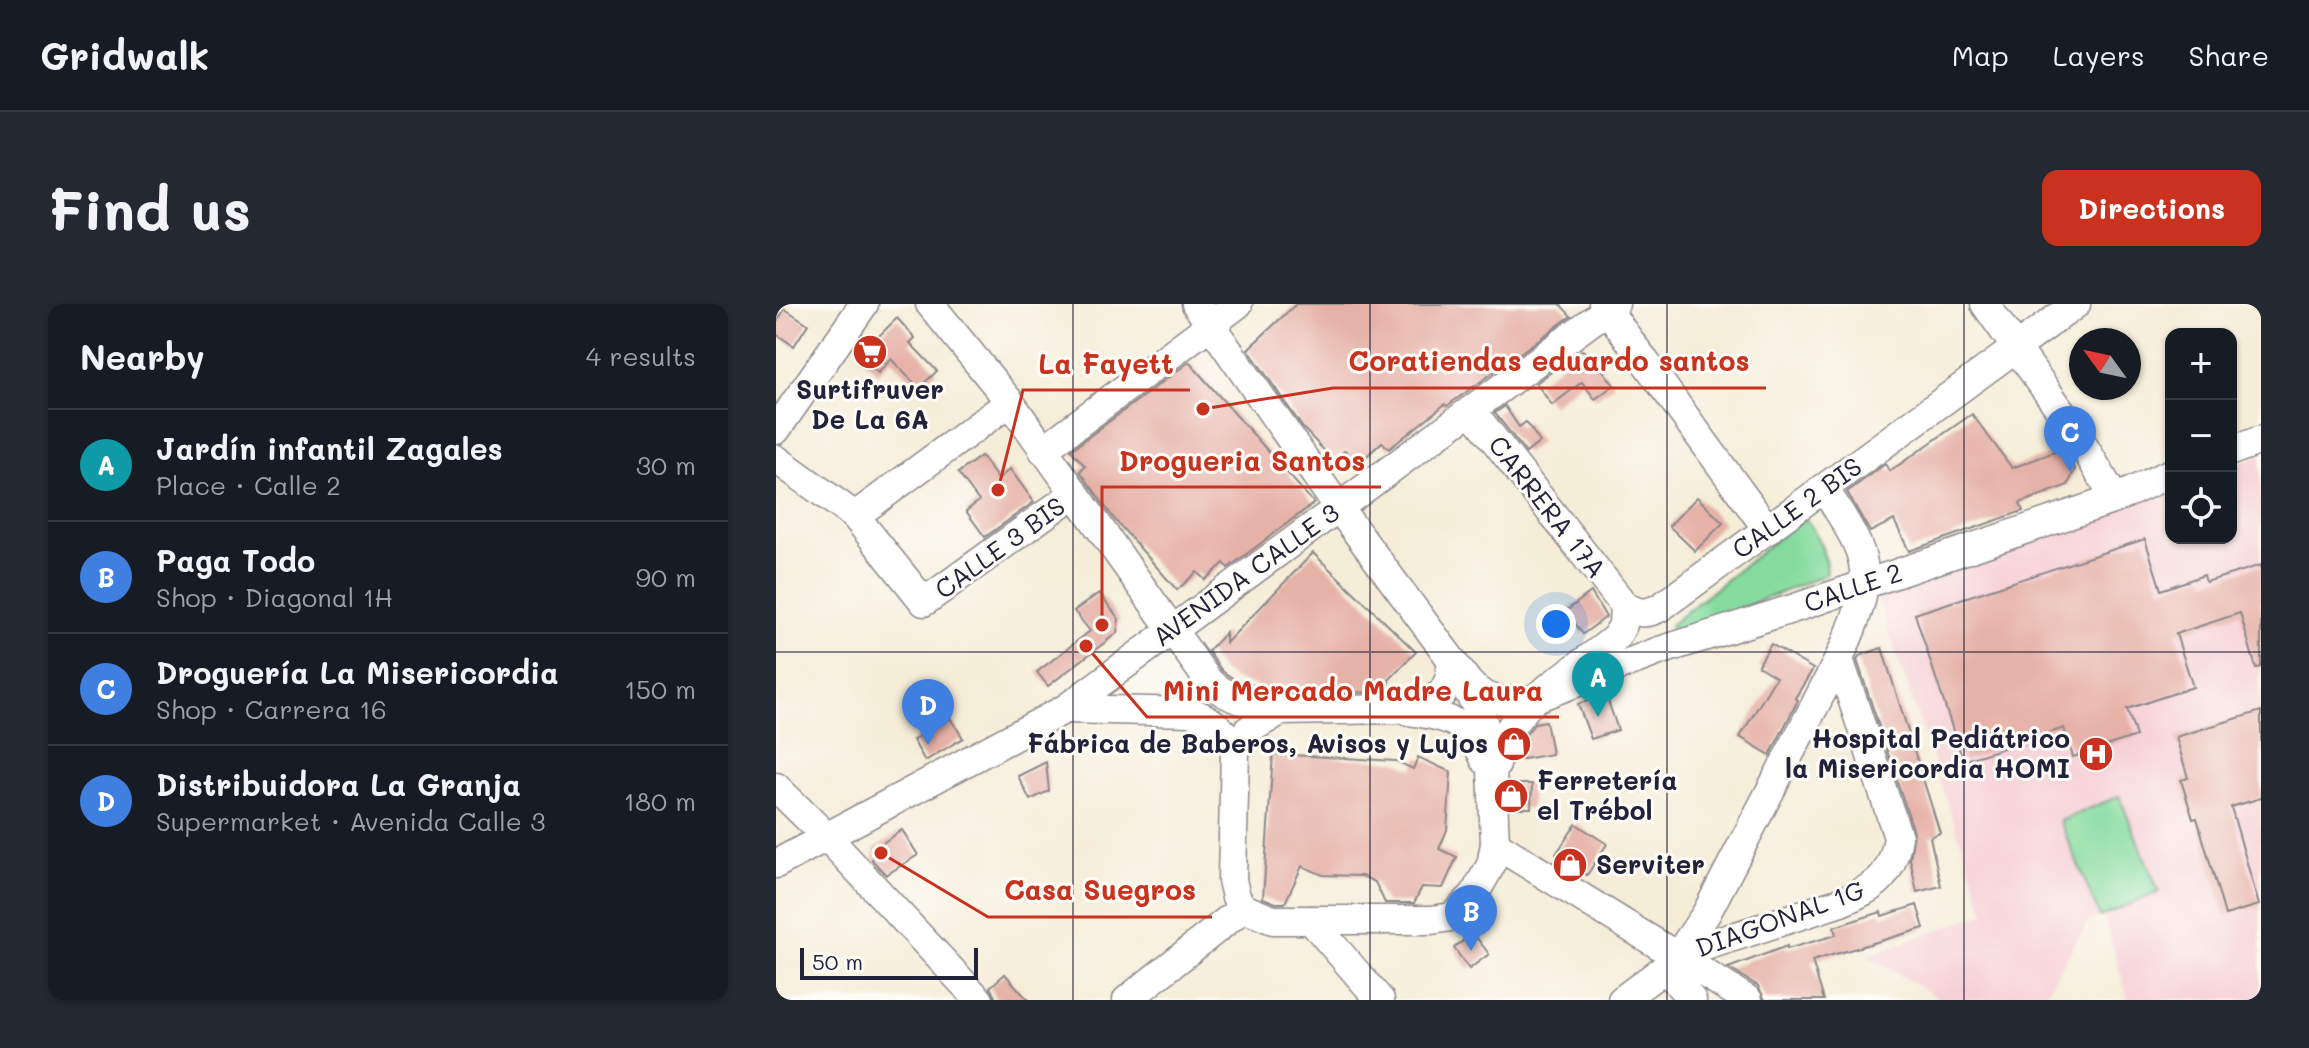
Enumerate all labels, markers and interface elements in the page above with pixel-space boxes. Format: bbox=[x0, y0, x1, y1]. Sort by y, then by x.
text: Gridwalk bbox=[40, 30, 209, 80]
text: Map bbox=[1952, 37, 2009, 73]
text: Layers bbox=[2053, 37, 2145, 73]
text: Share bbox=[2189, 37, 2269, 73]
button: Directions bbox=[2042, 170, 2261, 246]
text: Find us bbox=[48, 172, 251, 245]
north arrow bbox=[2069, 328, 2141, 400]
map controls bbox=[2165, 328, 2237, 544]
button: + bbox=[2165, 328, 2237, 400]
supermarket icon: Surtifruver De La 6A bbox=[851, 333, 889, 371]
text: Nearby bbox=[80, 334, 205, 379]
callout: Coratiendas eduardo santos bbox=[1333, 336, 1766, 388]
callout: La Fayett bbox=[1023, 338, 1190, 390]
text: 4 results bbox=[586, 339, 696, 373]
text: Coratiendas eduardo santos bbox=[1348, 342, 1750, 378]
text: La Fayett bbox=[1038, 345, 1174, 382]
place label: Surtifruver De La 6A bbox=[796, 372, 944, 436]
button: − bbox=[2165, 400, 2237, 472]
pin: C bbox=[2044, 406, 2096, 472]
text: Jardín infantil Zagales bbox=[156, 428, 503, 468]
street label: CARRERA 17A bbox=[1481, 428, 1614, 585]
callout: Drogueria Santos bbox=[1102, 435, 1381, 487]
text: Drogueria Santos bbox=[1119, 442, 1365, 478]
text: A bbox=[97, 448, 115, 482]
text: 30 m bbox=[636, 448, 696, 482]
street label: CALLE 2 BIS bbox=[1725, 449, 1868, 566]
text: Place · Calle 2 bbox=[156, 468, 341, 502]
button: locate bbox=[2165, 472, 2237, 544]
street label: CALLE 3 BIS bbox=[928, 489, 1071, 606]
street label: AVENIDA CALLE 3 bbox=[1145, 495, 1346, 653]
text: Paga Todo bbox=[156, 540, 315, 580]
street label: CALLE 2 bbox=[1799, 554, 1906, 620]
text: B bbox=[97, 560, 115, 594]
text: 90 m bbox=[636, 560, 696, 594]
text: Shop · Diagonal 1H bbox=[156, 580, 393, 614]
your location bbox=[1536, 604, 1576, 644]
pin: A bbox=[1572, 651, 1624, 717]
text: Droguería La Misericordia bbox=[156, 652, 559, 692]
callout: Mini Mercado Madre Laura bbox=[1147, 665, 1559, 717]
text: C bbox=[96, 672, 116, 706]
text: 150 m bbox=[624, 672, 696, 706]
text: Mini Mercado Madre Laura bbox=[1163, 672, 1543, 708]
pin: D bbox=[902, 679, 954, 745]
text: Shop · Carrera 16 bbox=[156, 692, 387, 726]
place label: Hospital Pediátrico la Misericordia HOMI bbox=[1785, 721, 2070, 785]
shop icon: Fábrica de Baberos, Avisos y Lujos bbox=[1495, 725, 1533, 763]
place label: Fábrica de Baberos, Avisos y Lujos bbox=[1027, 726, 1488, 760]
hospital icon: Hospital Pediátrico la Misericordia HOMI bbox=[2077, 735, 2115, 773]
place label: Ferretería el Trébol bbox=[1537, 763, 1677, 827]
text: Distribuidora La Granja bbox=[156, 764, 521, 804]
shop icon: Ferretería el Trébol bbox=[1492, 777, 1530, 815]
text: D bbox=[97, 784, 115, 818]
text: 180 m bbox=[624, 784, 696, 818]
text: Supermarket · Avenida Calle 3 bbox=[156, 804, 545, 838]
shop icon: Serviter bbox=[1551, 846, 1589, 884]
place label: Serviter bbox=[1596, 847, 1705, 881]
callout: Casa Suegros bbox=[988, 865, 1212, 917]
text: Casa Suegros bbox=[1004, 871, 1196, 907]
street label: DIAGONAL 1G bbox=[1691, 872, 1869, 964]
pin: B bbox=[1445, 885, 1497, 951]
scale bar bbox=[800, 944, 978, 980]
text: 50 m bbox=[812, 947, 863, 976]

